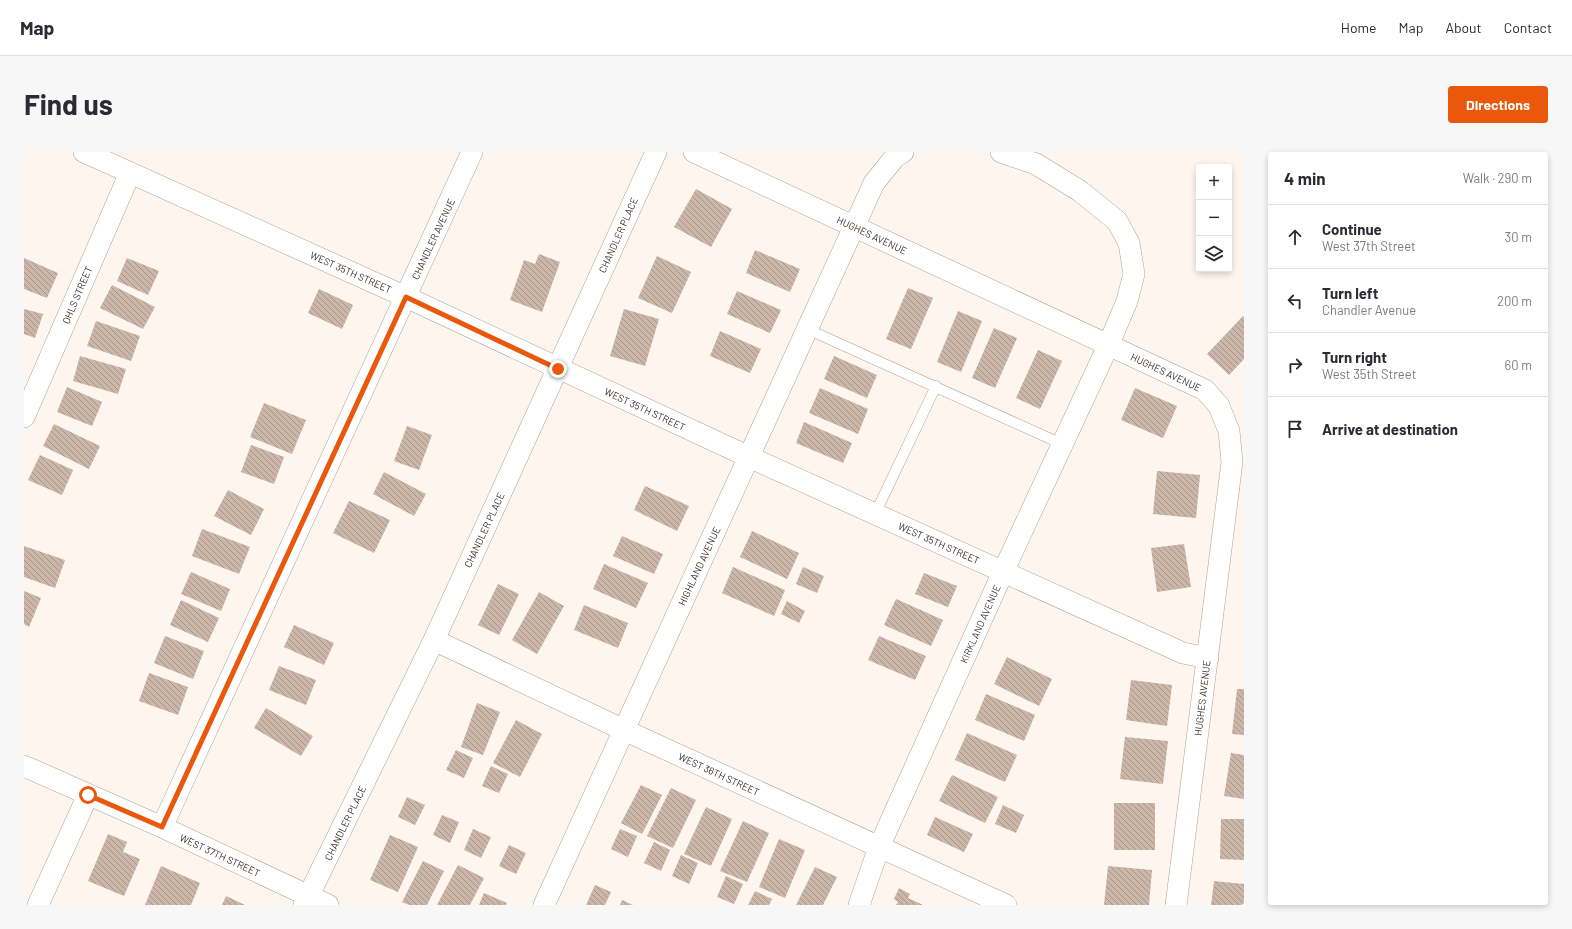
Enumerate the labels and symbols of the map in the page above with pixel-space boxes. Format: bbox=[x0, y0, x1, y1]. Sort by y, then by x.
street label: CHANDLER PLACE bbox=[596, 195, 640, 275]
street label: CHANDLER AVENUE bbox=[409, 197, 457, 281]
street label: HUGHES AVENUE bbox=[835, 213, 909, 257]
street label: WEST 35TH STREET bbox=[308, 249, 394, 295]
street label: OHLS STREET bbox=[59, 264, 95, 326]
street label: HUGHES AVENUE bbox=[1129, 350, 1203, 394]
route end bbox=[549, 360, 567, 378]
street label: WEST 35TH STREET bbox=[603, 385, 688, 433]
street label: CHANDLER PLACE bbox=[461, 491, 507, 569]
street label: WEST 35TH STREET bbox=[896, 520, 982, 566]
street label: HIGHLAND AVENUE bbox=[676, 525, 722, 607]
street label: KIRKLAND AVENUE bbox=[957, 583, 1003, 665]
street label: HUGHES AVENUE bbox=[1191, 659, 1213, 737]
street label: WEST 36TH STREET bbox=[677, 750, 762, 798]
street label: CHANDLER PLACE bbox=[322, 784, 368, 862]
route start bbox=[79, 786, 97, 804]
street label: WEST 37TH STREET bbox=[178, 831, 262, 879]

